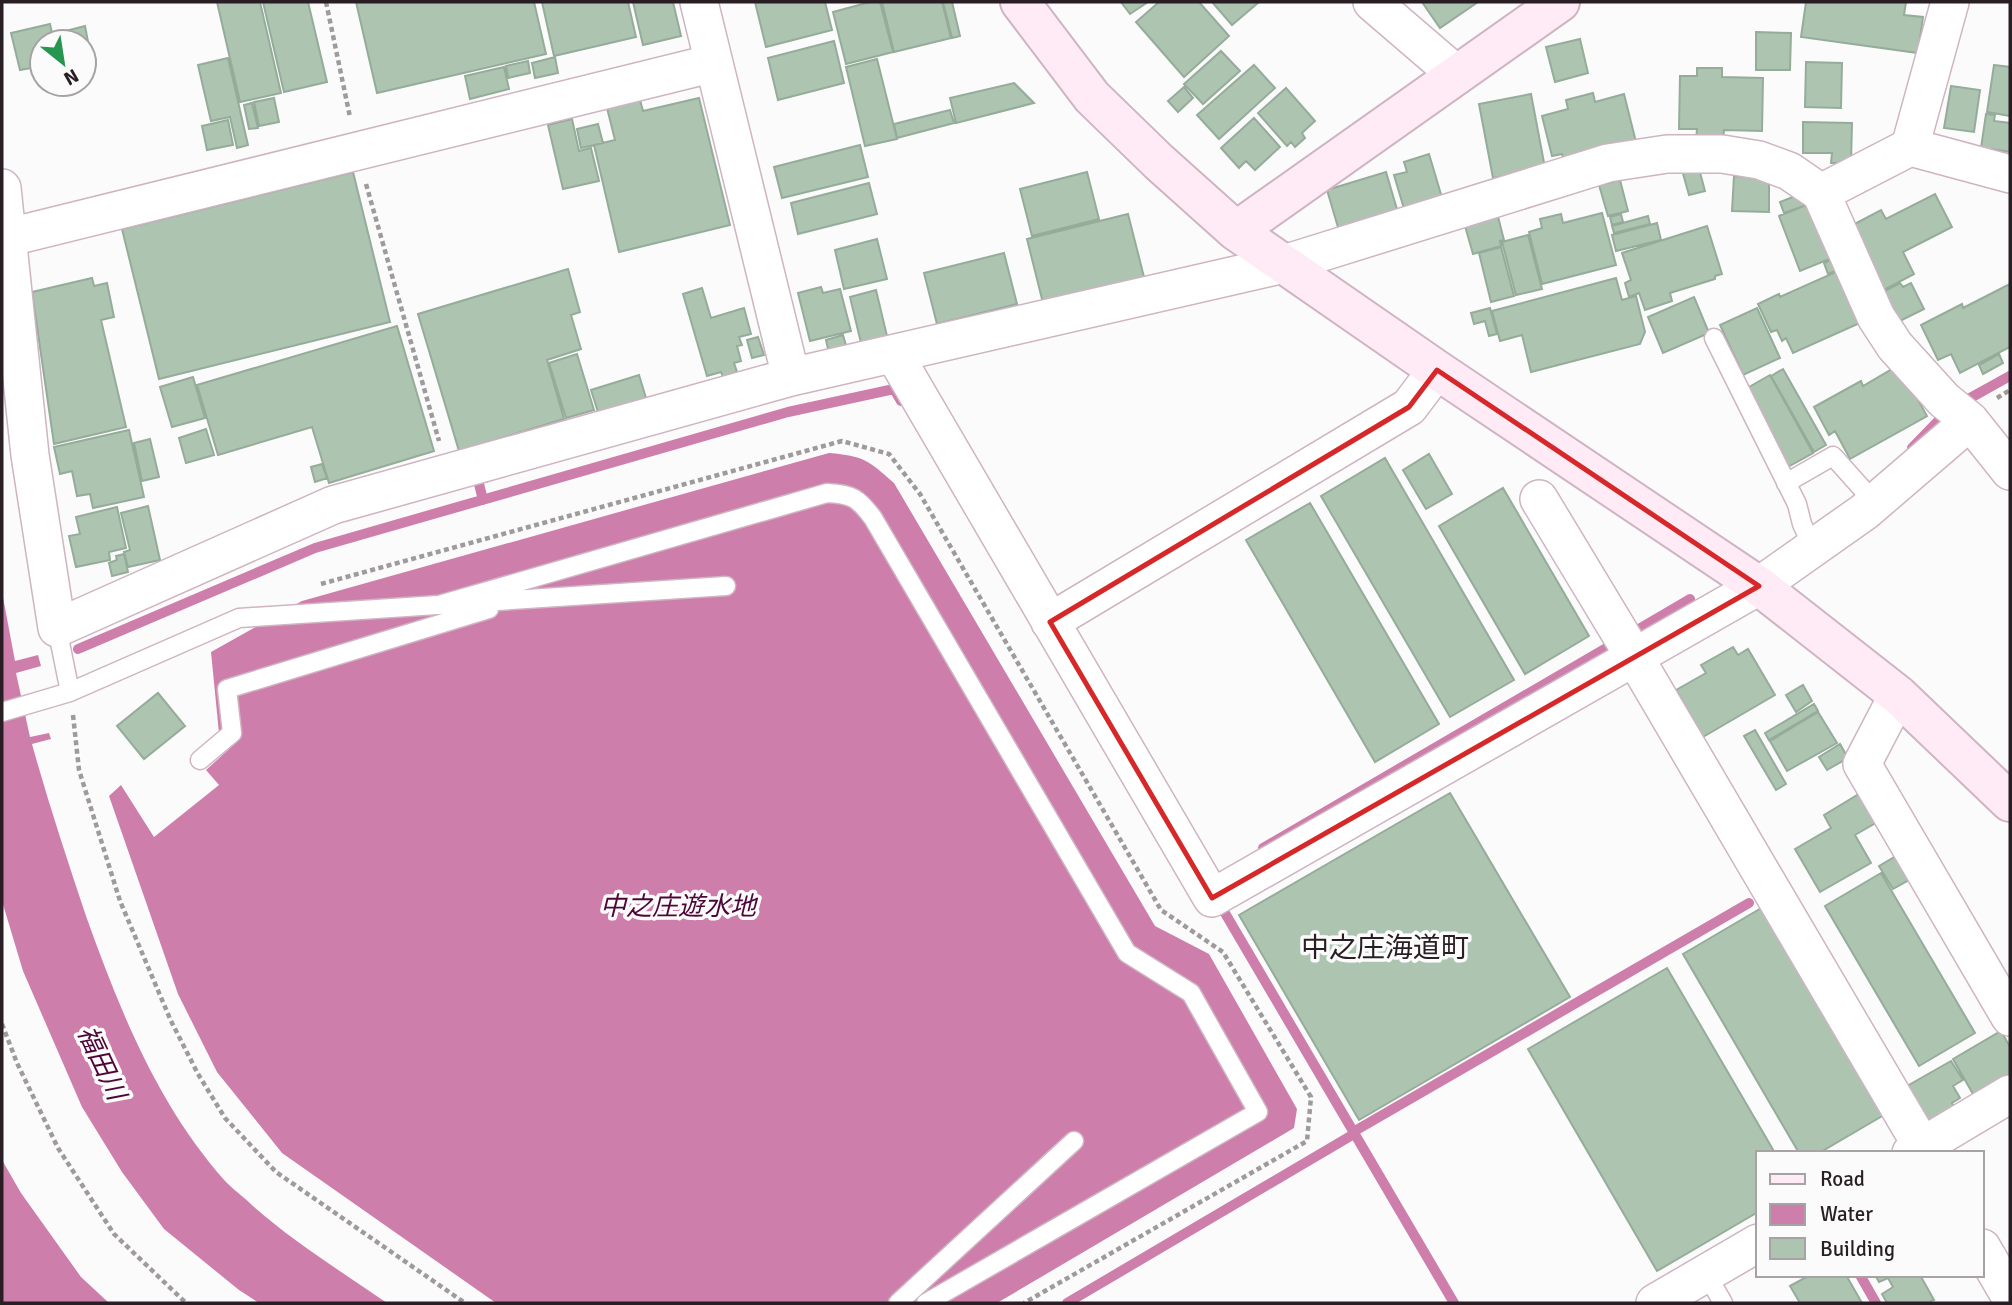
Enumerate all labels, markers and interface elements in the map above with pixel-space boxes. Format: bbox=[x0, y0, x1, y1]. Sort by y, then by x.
north arrow bbox=[28, 28, 98, 98]
text: N bbox=[59, 63, 83, 91]
water label: 中之庄遊水地 bbox=[600, 891, 759, 923]
district label: 中之庄海道町 bbox=[1301, 931, 1469, 965]
water label: 福田川 bbox=[70, 1021, 133, 1108]
legend bbox=[1756, 1151, 1984, 1277]
text: Road bbox=[1820, 1166, 1865, 1192]
text: Water bbox=[1820, 1201, 1873, 1227]
text: Building bbox=[1820, 1236, 1895, 1262]

